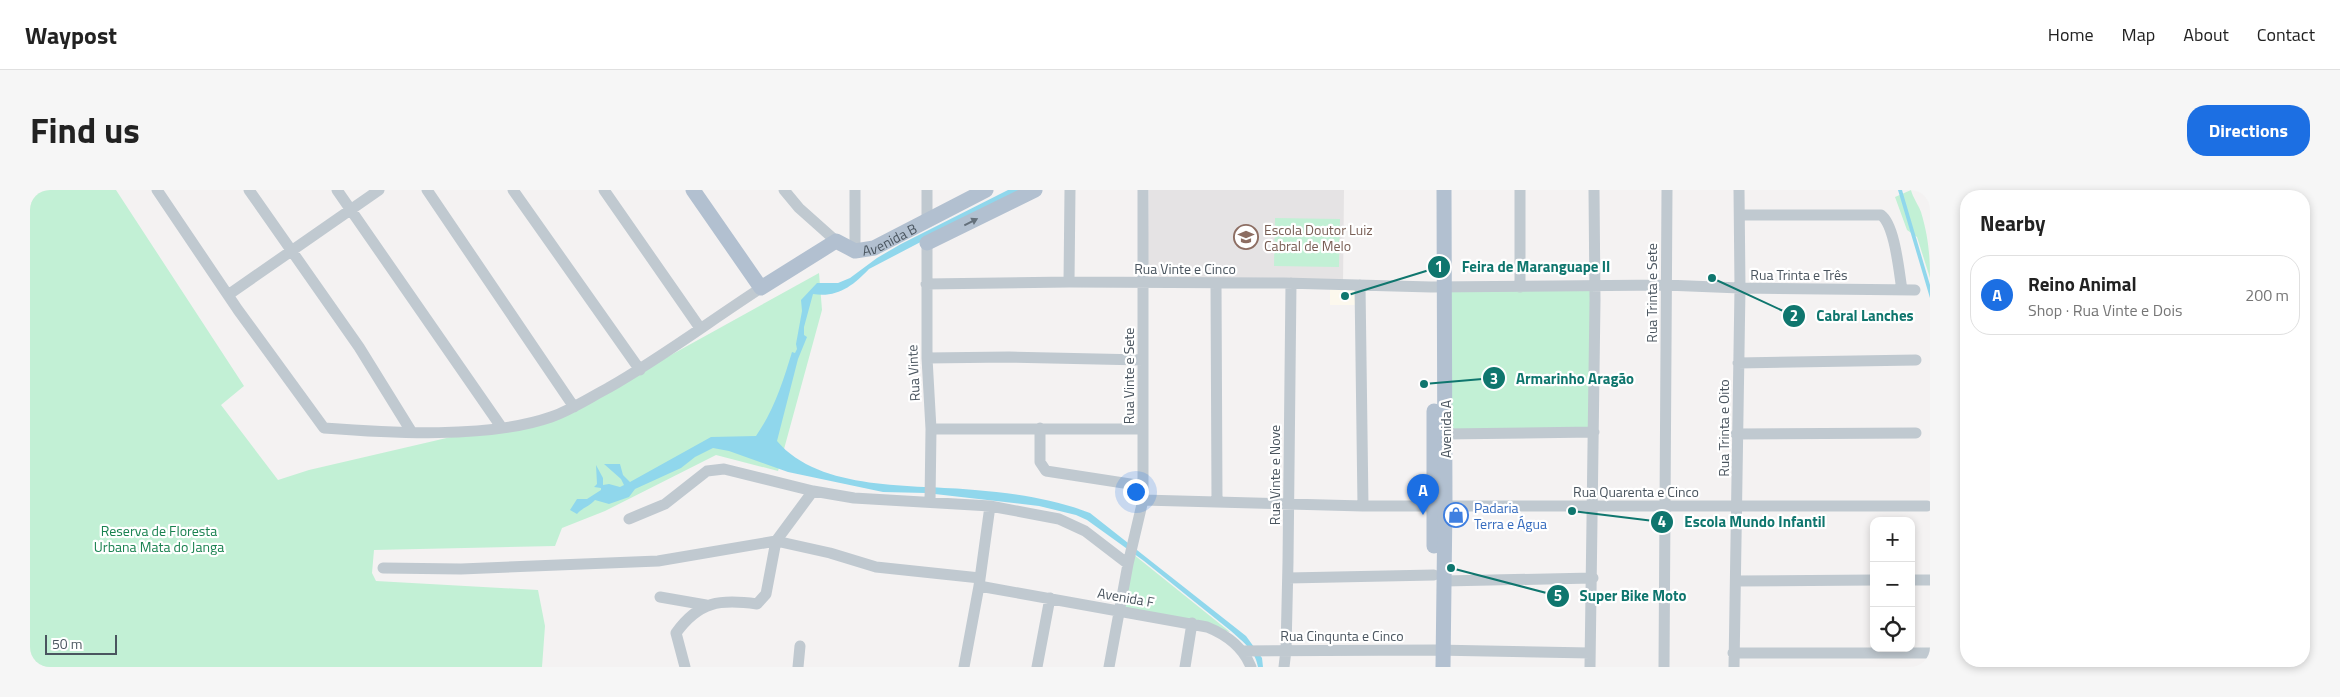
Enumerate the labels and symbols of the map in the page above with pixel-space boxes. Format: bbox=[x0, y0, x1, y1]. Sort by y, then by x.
street label: Avenida B bbox=[861, 217, 920, 260]
one-way arrow bbox=[964, 218, 978, 226]
place label: Escola Doutor Luiz Cabral de Melo bbox=[1264, 219, 1373, 256]
school or university icon: Escola Doutor Luiz Cabral de Melo bbox=[1233, 224, 1259, 250]
street label: Rua Trinta e Sete bbox=[1641, 243, 1662, 343]
callout: Feira de Maranguape II bbox=[1427, 252, 1620, 282]
text: 1 bbox=[1435, 255, 1443, 278]
text: Feira de Maranguape II bbox=[1462, 255, 1610, 278]
street label: Rua Vinte e Cinco bbox=[1134, 258, 1236, 279]
street label: Rua Trinta e Três bbox=[1750, 264, 1848, 285]
callout: Cabral Lanches bbox=[1781, 301, 1924, 331]
text: 2 bbox=[1790, 304, 1798, 327]
text: Cabral Lanches bbox=[1816, 304, 1914, 327]
street label: Rua Vinte e Sete bbox=[1118, 328, 1139, 424]
street label: Rua Vinte bbox=[901, 344, 925, 402]
callout: Armarinho Aragão bbox=[1481, 363, 1644, 393]
text: 3 bbox=[1490, 367, 1498, 390]
text: Armarinho Aragão bbox=[1516, 367, 1634, 390]
street label: Rua Trinta e Oito bbox=[1713, 379, 1734, 477]
street label: Avenida A bbox=[1435, 399, 1456, 458]
street label: Rua Vinte e Nove bbox=[1264, 425, 1285, 525]
pin: A bbox=[1407, 474, 1439, 515]
your location bbox=[1123, 479, 1149, 505]
street label: Rua Quarenta e Cinco bbox=[1573, 481, 1699, 502]
place label: Padaria Terra e Água bbox=[1474, 497, 1547, 534]
shop icon: Padaria Terra e Água bbox=[1443, 502, 1469, 528]
callout: Escola Mundo Infantil bbox=[1650, 507, 1836, 537]
text: 4 bbox=[1658, 510, 1666, 533]
text: Escola Mundo Infantil bbox=[1684, 510, 1826, 533]
park label: Reserva de Floresta Urbana Mata do Janga bbox=[94, 520, 224, 557]
callout: Super Bike Moto bbox=[1545, 581, 1697, 611]
street label: Avenida F bbox=[1096, 582, 1156, 612]
text: 5 bbox=[1554, 584, 1562, 607]
text: Super Bike Moto bbox=[1580, 584, 1686, 607]
street label: Rua Cinqunta e Cinco bbox=[1280, 625, 1404, 646]
scale bar bbox=[45, 632, 118, 655]

